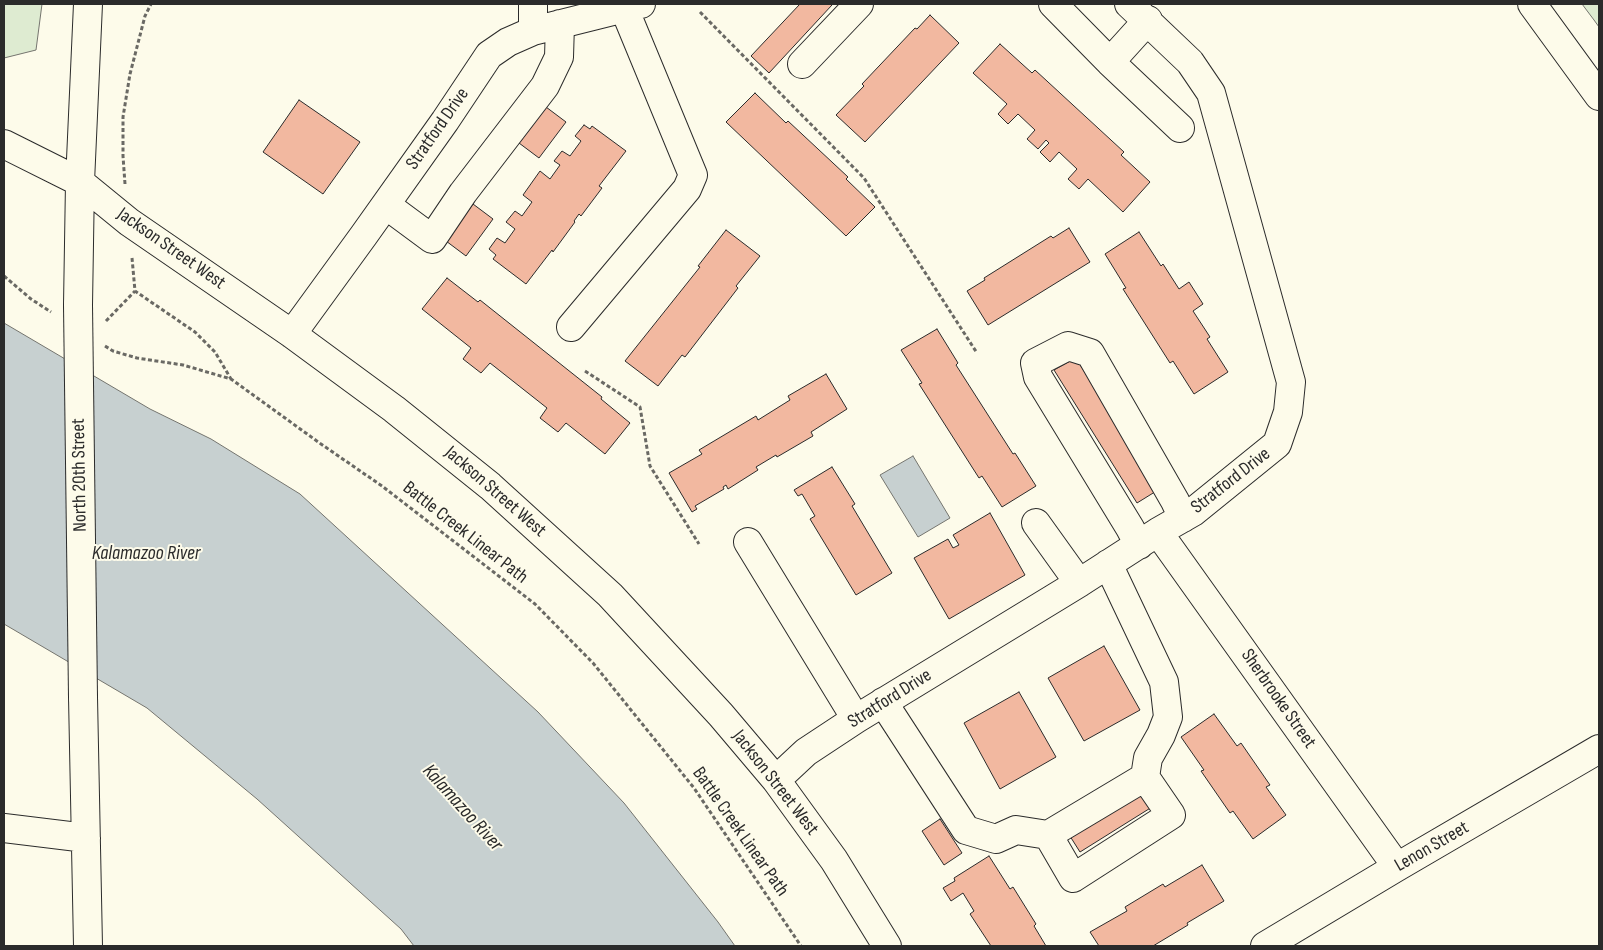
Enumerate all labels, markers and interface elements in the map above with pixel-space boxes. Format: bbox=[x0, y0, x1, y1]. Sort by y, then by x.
street label: Stratford Drive bbox=[402, 84, 474, 174]
street label: Jackson Street West bbox=[112, 203, 230, 295]
street label: North 20th Street bbox=[68, 418, 92, 532]
street label: Jackson Street West bbox=[440, 442, 550, 542]
street label: Stratford Drive bbox=[1187, 443, 1275, 519]
street label: Battle Creek Linear Path bbox=[398, 477, 532, 589]
water label: Kalamazoo River bbox=[92, 542, 200, 566]
street label: Sherbrooke Street bbox=[1235, 645, 1321, 753]
street label: Stratford Drive bbox=[844, 664, 936, 734]
street label: Jackson Street West bbox=[727, 726, 823, 840]
water label: Kalamazoo River bbox=[417, 760, 507, 856]
street label: Battle Creek Linear Path bbox=[687, 763, 793, 901]
street label: Lenon Street bbox=[1391, 817, 1473, 877]

